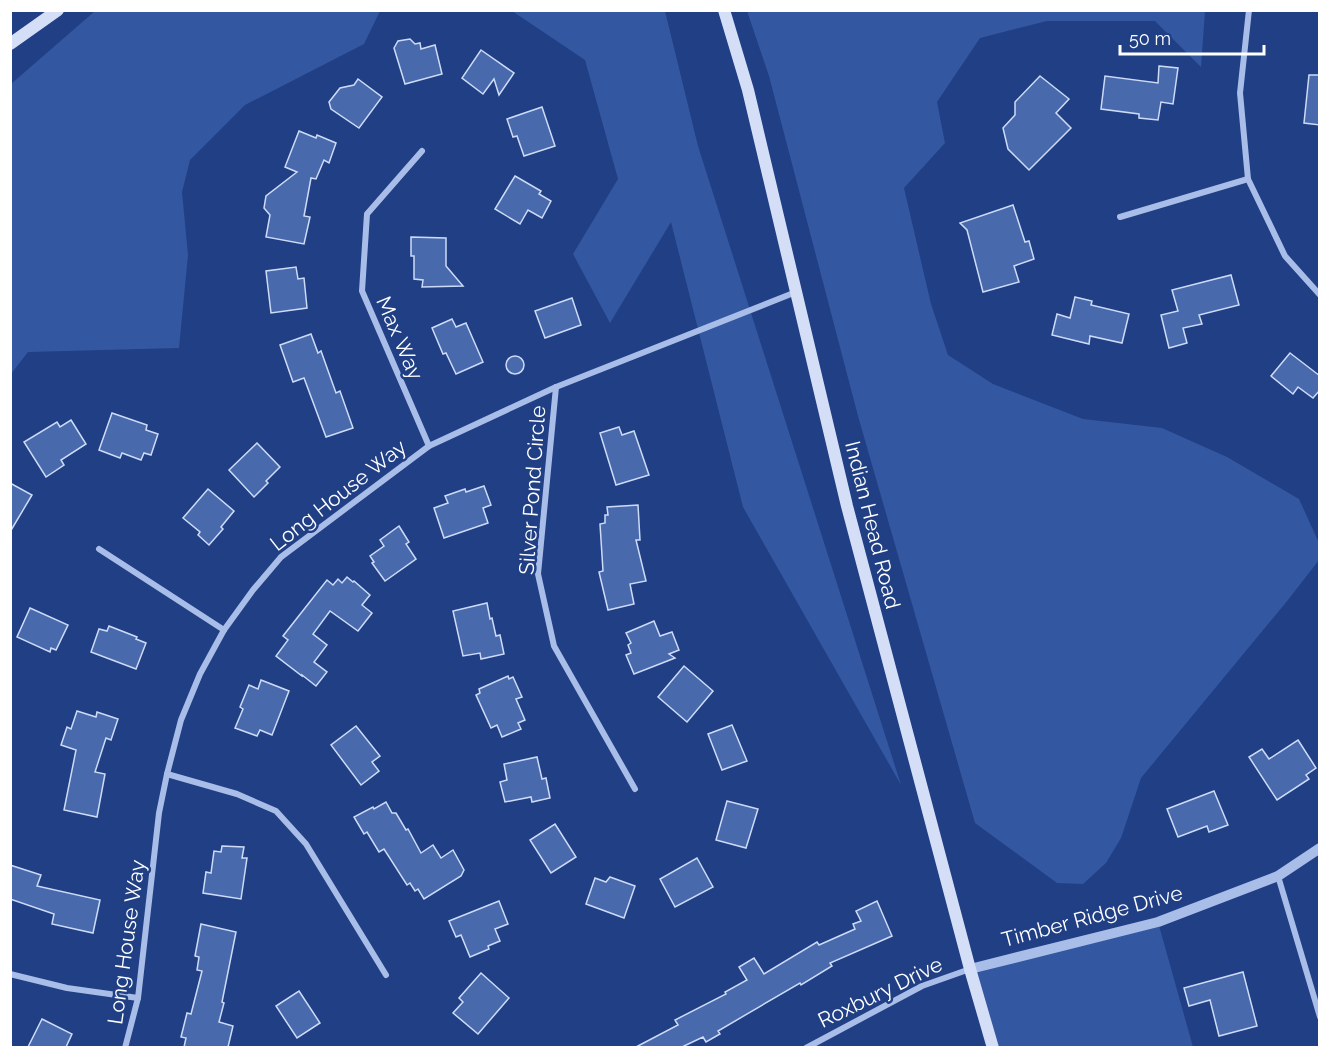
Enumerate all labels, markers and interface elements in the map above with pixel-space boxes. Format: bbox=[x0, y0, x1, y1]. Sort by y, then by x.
scale bar bbox=[1120, 18, 1264, 56]
text: 50 m bbox=[1129, 28, 1171, 49]
street label: Max Way bbox=[371, 292, 429, 384]
street label: Silver Pond Circle bbox=[514, 405, 550, 575]
street label: Long House Way bbox=[265, 434, 411, 556]
street label: Indian Head Road bbox=[840, 439, 906, 611]
street label: Long House Way bbox=[102, 858, 150, 1026]
street label: Timber Ridge Drive bbox=[999, 880, 1185, 952]
street label: Roxbury Drive bbox=[814, 951, 946, 1033]

